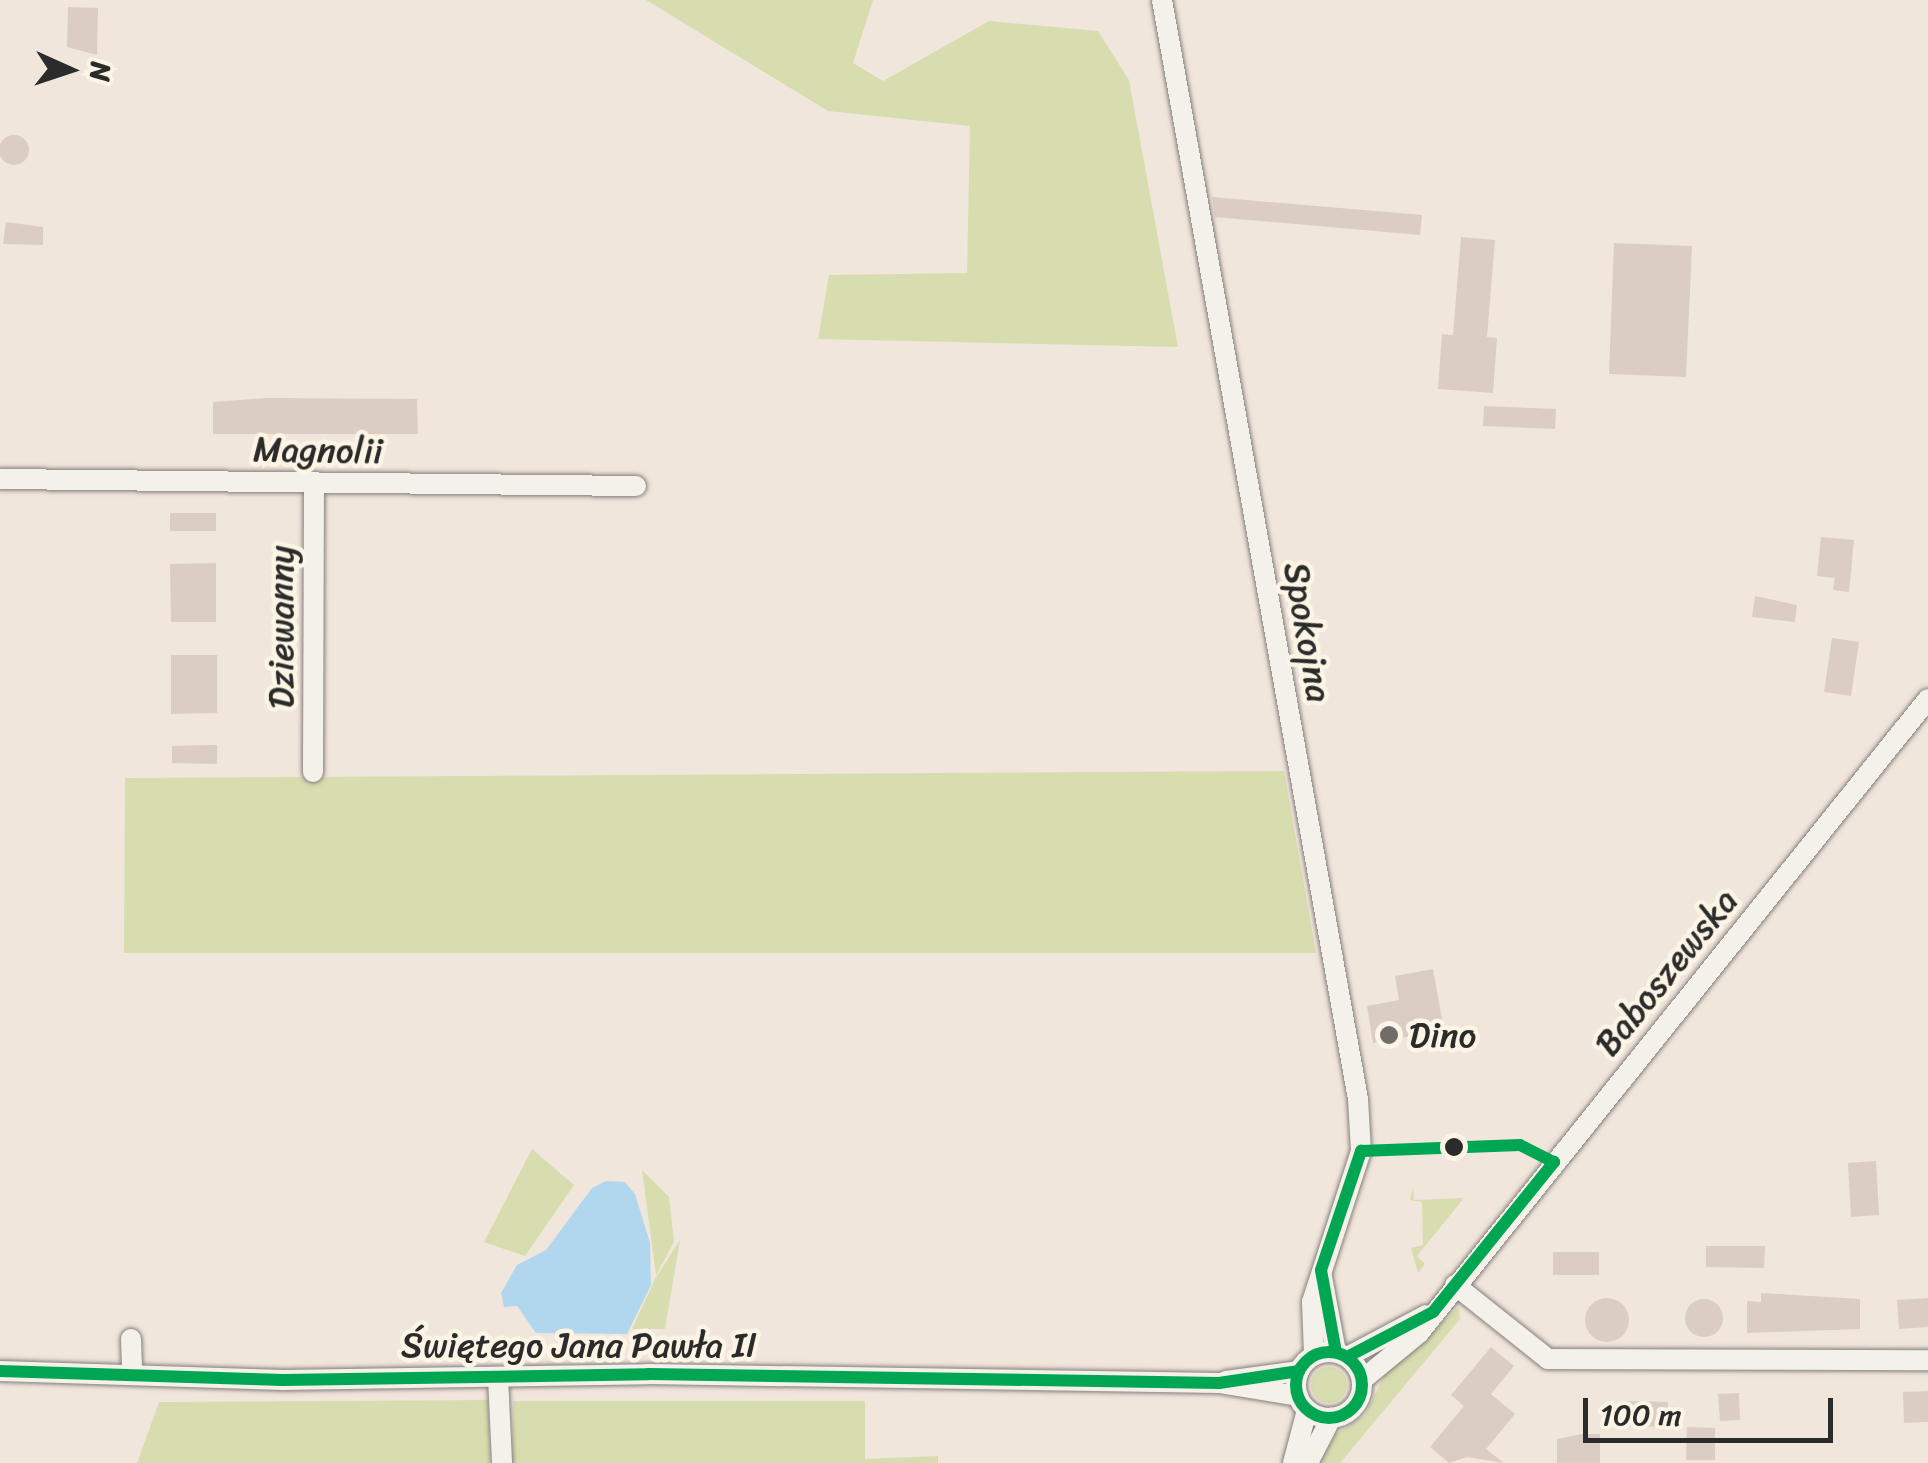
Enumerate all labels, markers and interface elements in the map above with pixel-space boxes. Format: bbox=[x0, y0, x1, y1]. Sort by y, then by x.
north arrow bbox=[20, 20, 120, 120]
text: N bbox=[75, 61, 125, 83]
street label: Magnolii bbox=[253, 428, 383, 472]
street label: Dziewanny bbox=[260, 546, 302, 708]
street label: Spokojna bbox=[1275, 559, 1341, 705]
street label: Baboszewska bbox=[1586, 880, 1746, 1064]
place label: Dino bbox=[1409, 1014, 1476, 1056]
marker: Dino bbox=[1378, 1024, 1400, 1046]
unlabelled marker bbox=[1444, 1137, 1464, 1157]
street label: Świętego Jana Pawła II bbox=[401, 1324, 757, 1366]
scale bar bbox=[1588, 1378, 1838, 1440]
text: 100 m bbox=[1600, 1388, 1682, 1442]

